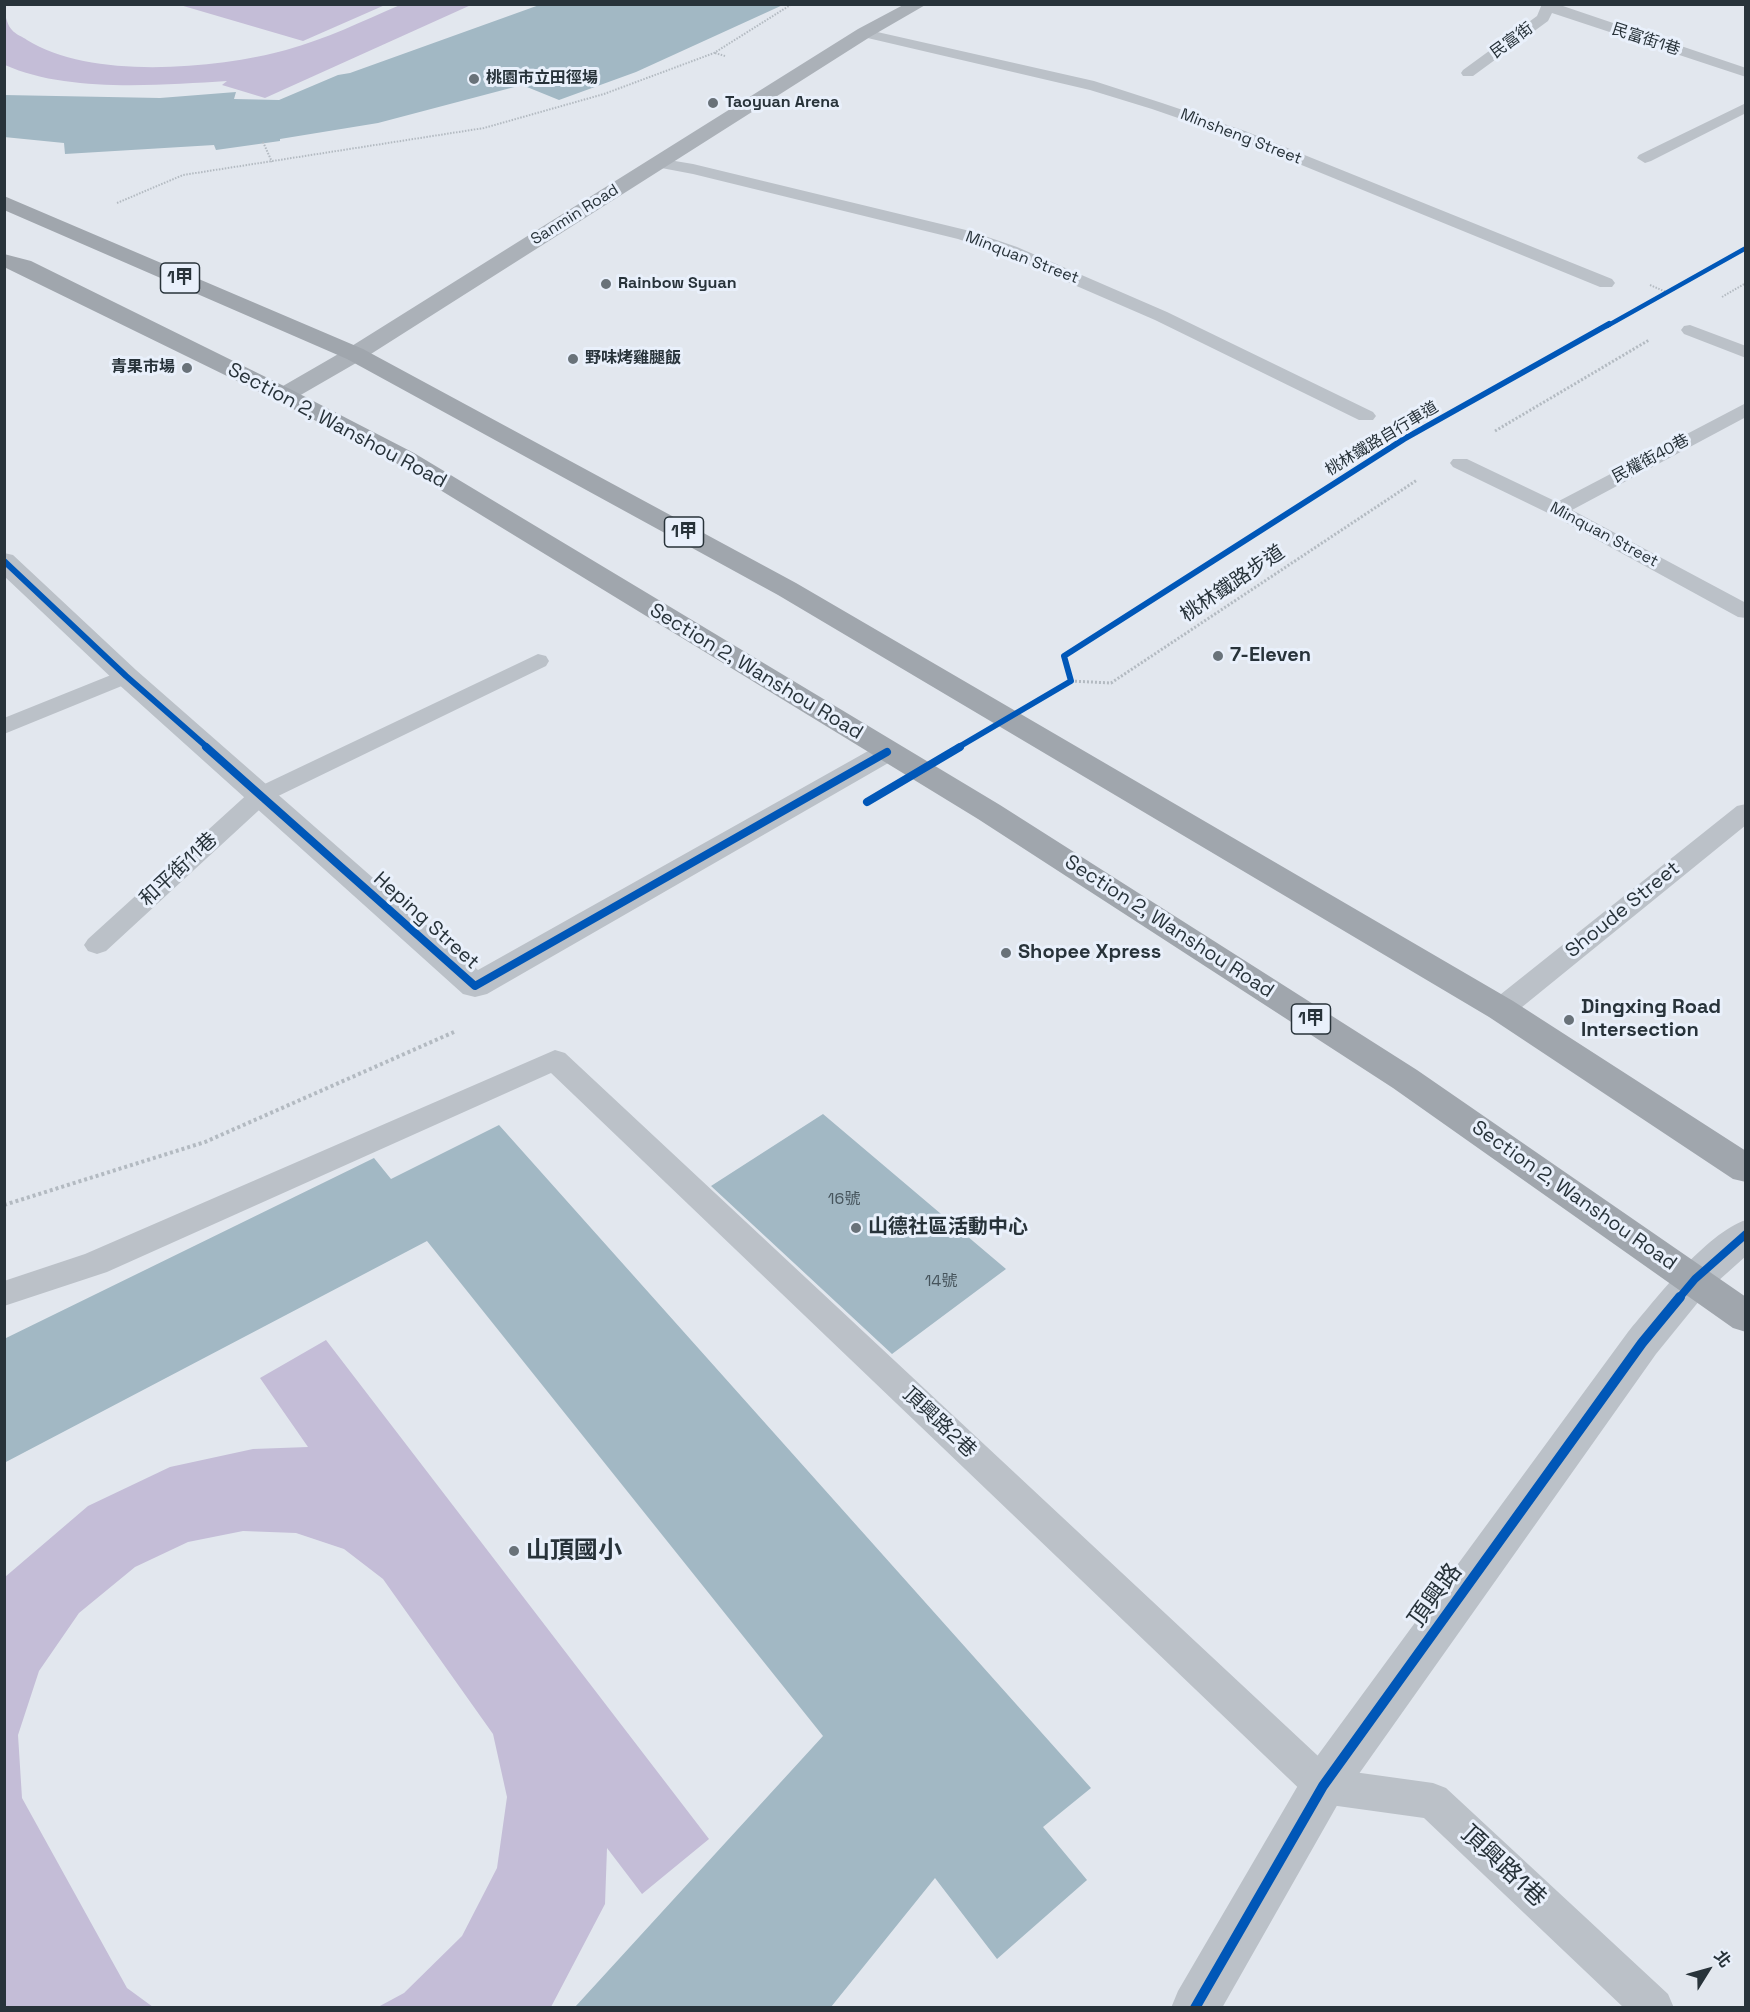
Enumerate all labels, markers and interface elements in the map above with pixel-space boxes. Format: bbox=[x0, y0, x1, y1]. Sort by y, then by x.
street label: 民富街 bbox=[1487, 19, 1537, 63]
street label: 民富街1巷 bbox=[1609, 20, 1683, 60]
place label: 桃園市立田徑場 bbox=[486, 69, 598, 89]
marker: 桃園市立田徑場 bbox=[467, 72, 481, 86]
place label: Taoyuan Arena bbox=[725, 93, 839, 113]
marker: Taoyuan Arena bbox=[706, 96, 720, 110]
street label: Minsheng Street bbox=[1178, 105, 1304, 169]
street label: Sanmin Road bbox=[528, 180, 622, 250]
street label: Minquan Street bbox=[963, 228, 1081, 288]
road number: 1甲 bbox=[160, 263, 200, 293]
place label: Rainbow Syuan bbox=[618, 274, 737, 294]
marker: Rainbow Syuan bbox=[599, 277, 613, 291]
place label: 野味烤雞腿飯 bbox=[585, 349, 681, 369]
marker: 野味烤雞腿飯 bbox=[566, 352, 580, 366]
place label: 青果市場 bbox=[111, 358, 175, 378]
street label: Section 2, Wanshou Road bbox=[223, 358, 451, 494]
marker: 青果市場 bbox=[180, 361, 194, 375]
street label: 桃林鐵路自行車道 bbox=[1322, 398, 1442, 480]
street label: 民權街40巷 bbox=[1609, 431, 1693, 487]
street label: Minquan Street bbox=[1547, 498, 1661, 572]
road number: 1甲 bbox=[664, 517, 704, 547]
street label: 桃林鐵路步道 bbox=[1177, 541, 1289, 627]
street label: Section 2, Wanshou Road bbox=[645, 599, 867, 745]
place label: 7-Eleven bbox=[1230, 644, 1311, 668]
marker: 7-Eleven bbox=[1211, 649, 1225, 663]
street label: 和平街11巷 bbox=[135, 828, 223, 912]
street label: Section 2, Wanshou Road bbox=[1060, 850, 1278, 1004]
street label: Shoude Street bbox=[1561, 857, 1685, 963]
street label: Heping Street bbox=[368, 867, 484, 975]
place label: Shopee Xpress bbox=[1018, 941, 1161, 965]
marker: Shopee Xpress bbox=[999, 946, 1013, 960]
place label: Dingxing Road Intersection bbox=[1581, 996, 1721, 1043]
road number: 1甲 bbox=[1292, 1004, 1330, 1034]
marker: Dingxing Road Intersection bbox=[1562, 1013, 1576, 1027]
street label: Section 2, Wanshou Road bbox=[1467, 1116, 1681, 1276]
house number: 16號 bbox=[828, 1190, 860, 1210]
place label: 山德社區活動中心 bbox=[868, 1216, 1028, 1240]
marker: 山德社區活動中心 bbox=[849, 1221, 863, 1235]
house number: 14號 bbox=[925, 1272, 957, 1292]
street label: 頂興路2巷 bbox=[897, 1383, 981, 1463]
place label: 山頂國小 bbox=[526, 1537, 622, 1565]
marker: 山頂國小 bbox=[507, 1544, 521, 1558]
street label: 頂興路 bbox=[1403, 1558, 1469, 1634]
street label: 頂興路1巷 bbox=[1454, 1820, 1552, 1914]
north arrow bbox=[1678, 1940, 1738, 2000]
text: 北 bbox=[1710, 1946, 1736, 1972]

